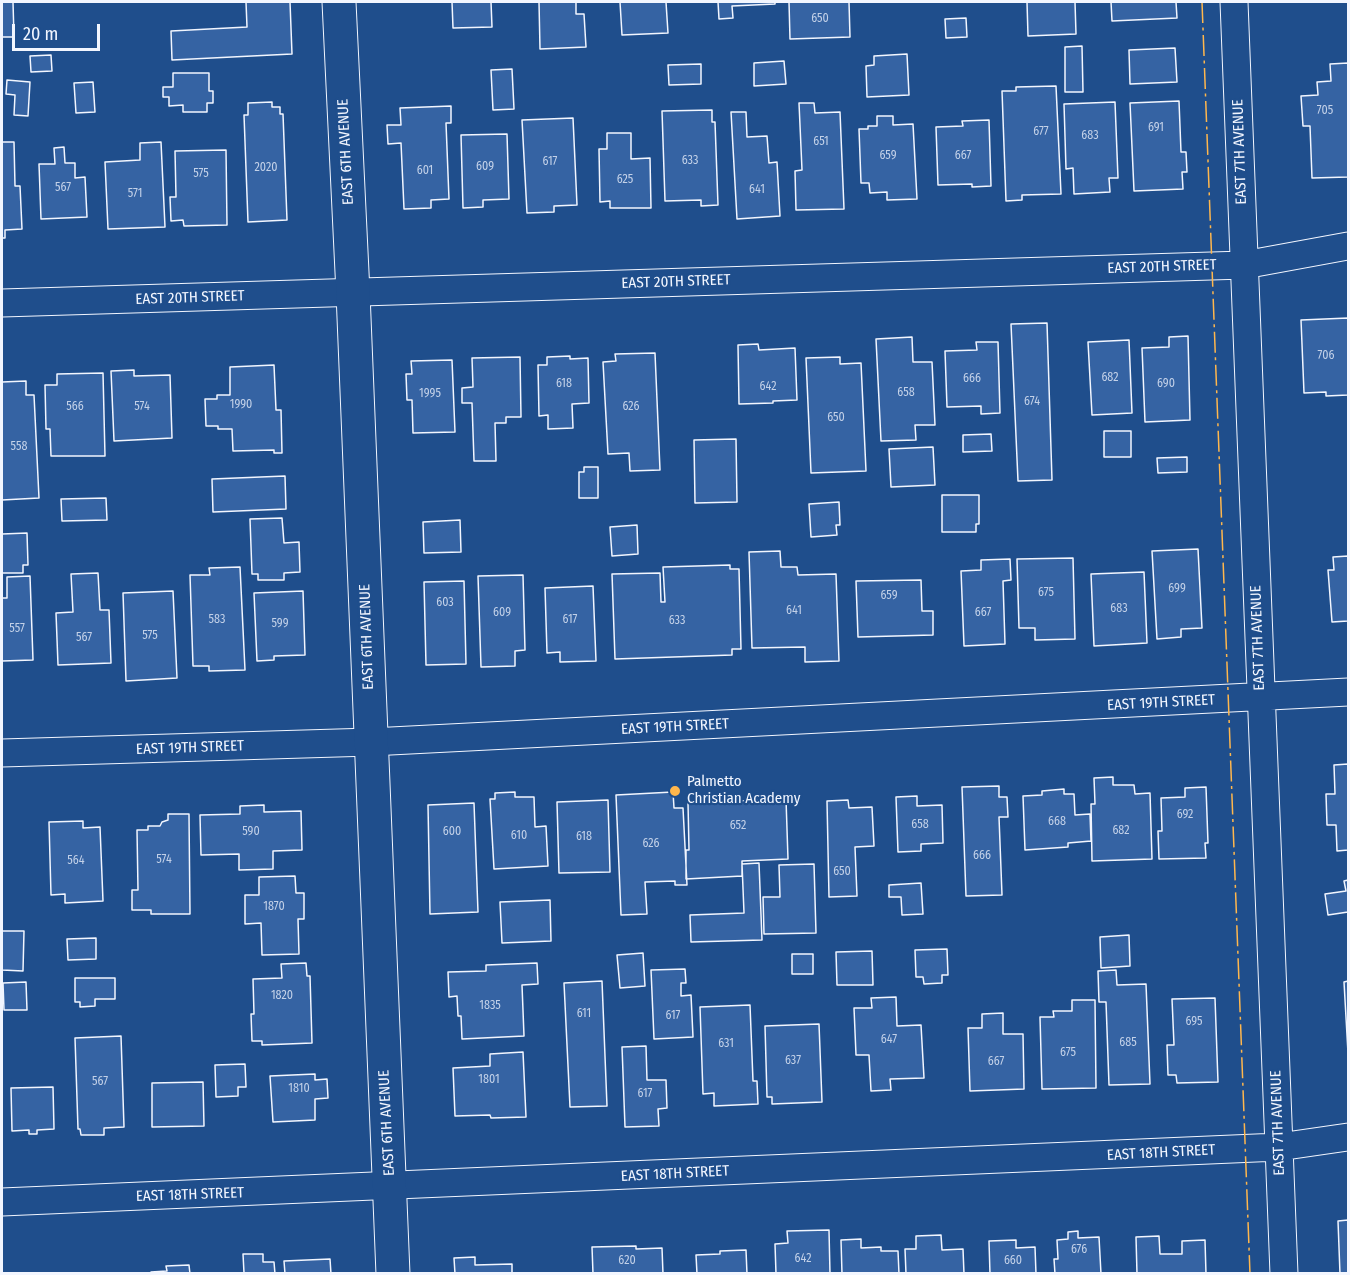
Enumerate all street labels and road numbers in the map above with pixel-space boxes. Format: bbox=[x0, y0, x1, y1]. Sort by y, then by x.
street label: EAST 6TH AVENUE bbox=[334, 99, 358, 205]
street label: EAST 7TH AVENUE bbox=[1229, 99, 1251, 205]
street label: EAST 20TH STREET bbox=[1107, 256, 1217, 278]
street label: EAST 20TH STREET bbox=[621, 271, 731, 293]
street label: EAST 20TH STREET bbox=[135, 287, 245, 309]
street label: EAST 6TH AVENUE bbox=[356, 584, 378, 690]
street label: EAST 7TH AVENUE bbox=[1247, 585, 1269, 691]
street label: EAST 19TH STREET bbox=[1107, 691, 1215, 715]
street label: EAST 19TH STREET bbox=[621, 715, 729, 739]
street label: EAST 19TH STREET bbox=[136, 737, 244, 759]
street label: EAST 6TH AVENUE bbox=[375, 1070, 399, 1176]
street label: EAST 7TH AVENUE bbox=[1267, 1070, 1289, 1176]
street label: EAST 18TH STREET bbox=[1106, 1141, 1216, 1165]
street label: EAST 18TH STREET bbox=[620, 1162, 730, 1186]
street label: EAST 18TH STREET bbox=[136, 1184, 244, 1206]

